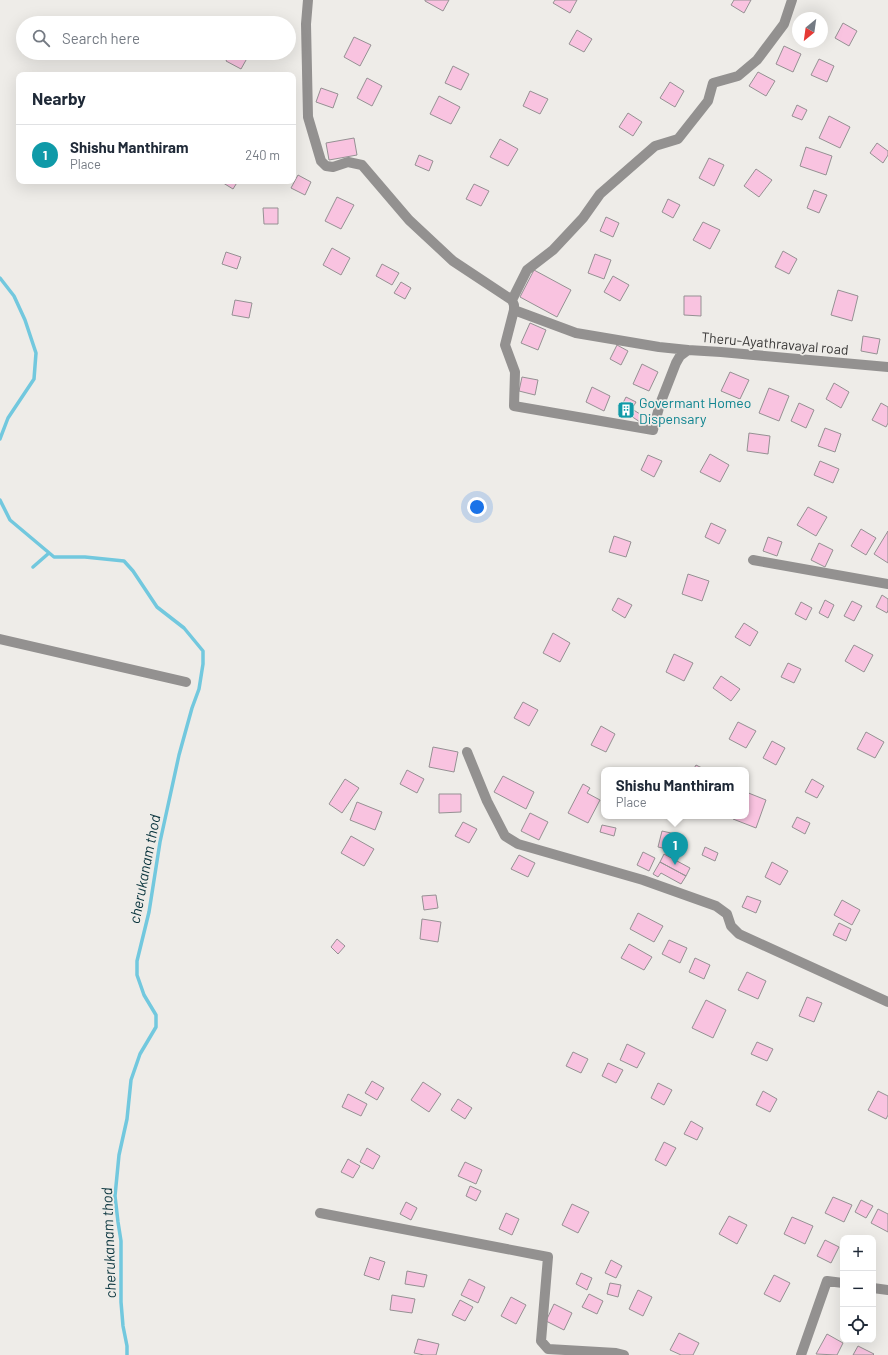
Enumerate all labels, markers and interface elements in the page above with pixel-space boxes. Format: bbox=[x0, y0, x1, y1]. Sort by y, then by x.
north arrow bbox=[792, 12, 828, 48]
search box bbox=[16, 16, 296, 60]
icon: search bbox=[30, 27, 52, 49]
text: Search here bbox=[62, 29, 140, 47]
text: Nearby bbox=[32, 88, 86, 108]
text: Shishu Manthiram bbox=[70, 138, 189, 156]
text: 1 bbox=[43, 147, 47, 163]
text: 240 m bbox=[245, 147, 280, 163]
text: Place bbox=[70, 156, 101, 172]
street label: Theru-Ayathravayal road bbox=[701, 328, 849, 358]
place label: Govermant Homeo Dispensary bbox=[639, 394, 751, 427]
building icon: Govermant Homeo Dispensary bbox=[616, 400, 636, 420]
your location bbox=[467, 497, 487, 517]
popup bbox=[601, 767, 749, 819]
text: Shishu Manthiram bbox=[616, 776, 734, 794]
text: Place bbox=[616, 794, 647, 810]
water label: cherukanam thod bbox=[125, 813, 163, 925]
pin: 1 bbox=[662, 832, 688, 865]
water label: cherukanam thod bbox=[97, 1187, 119, 1299]
map controls bbox=[840, 1235, 876, 1343]
button: + bbox=[840, 1235, 876, 1271]
button: − bbox=[840, 1271, 876, 1307]
button: locate bbox=[840, 1307, 876, 1343]

